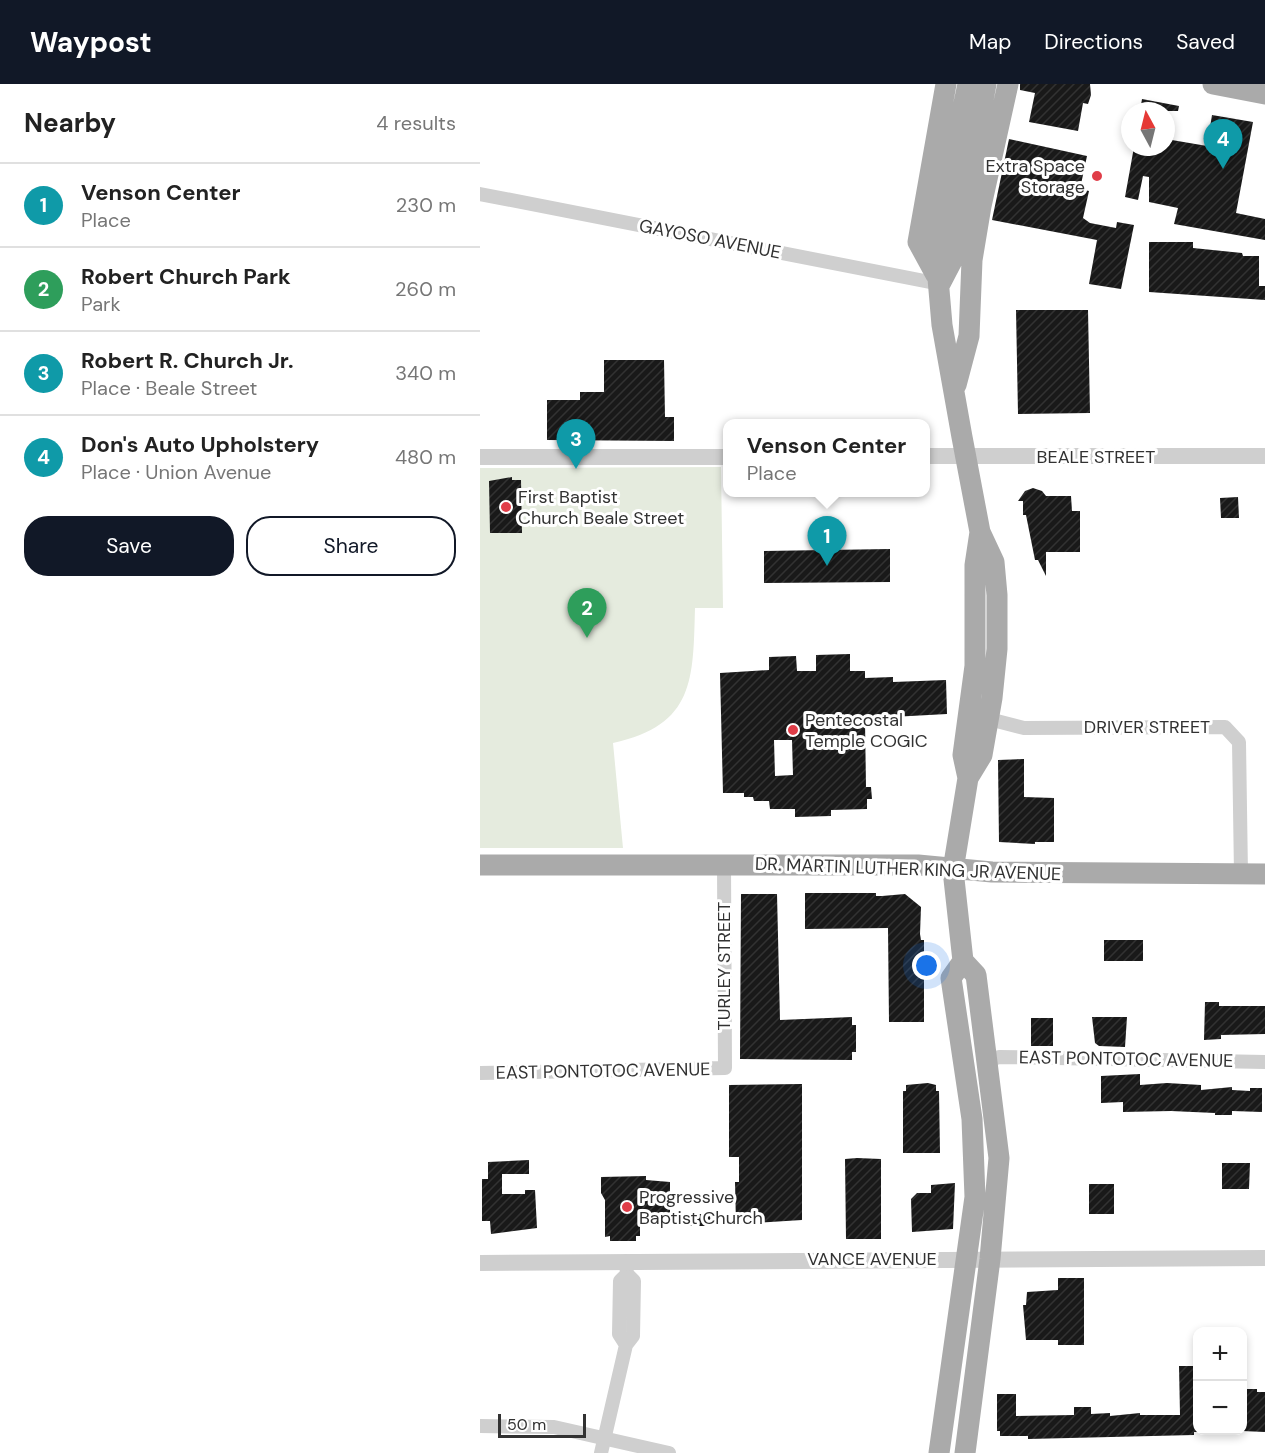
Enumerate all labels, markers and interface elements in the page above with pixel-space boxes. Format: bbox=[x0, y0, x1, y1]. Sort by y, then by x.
text: Waypost bbox=[30, 24, 152, 61]
text: Map bbox=[969, 28, 1011, 56]
text: Directions bbox=[1044, 28, 1143, 56]
text: Saved bbox=[1176, 28, 1235, 56]
north arrow bbox=[1121, 102, 1175, 156]
text: Nearby bbox=[24, 106, 116, 140]
text: 4 results bbox=[376, 110, 456, 136]
pin: 4 bbox=[1204, 120, 1242, 169]
place label: Extra Space Storage bbox=[986, 154, 1085, 199]
marker: Extra Space Storage bbox=[1090, 169, 1104, 183]
text: Venson Center bbox=[81, 178, 240, 207]
text: 1 bbox=[40, 192, 47, 218]
text: 230 m bbox=[396, 192, 456, 218]
text: Place bbox=[81, 207, 131, 233]
street label: GAYOSO AVENUE bbox=[637, 214, 783, 264]
text: Robert Church Park bbox=[81, 262, 291, 291]
text: 2 bbox=[38, 276, 49, 302]
text: 260 m bbox=[395, 276, 456, 302]
text: Park bbox=[81, 291, 121, 317]
text: Robert R. Church Jr. bbox=[81, 346, 293, 375]
text: 3 bbox=[37, 360, 50, 386]
text: 340 m bbox=[395, 360, 456, 386]
text: Place · Beale Street bbox=[81, 375, 257, 401]
popup bbox=[723, 419, 930, 497]
pin: 3 bbox=[556, 420, 596, 469]
text: Don's Auto Upholstery bbox=[81, 430, 319, 459]
text: Venson Center bbox=[747, 431, 906, 460]
text: 4 bbox=[37, 444, 50, 470]
text: 480 m bbox=[395, 444, 456, 470]
street label: BEALE STREET bbox=[1037, 445, 1155, 469]
text: Place · Union Avenue bbox=[81, 459, 271, 485]
text: Place bbox=[747, 460, 797, 486]
place label: First Baptist Church Beale Street bbox=[518, 485, 684, 530]
marker: First Baptist Church Beale Street bbox=[499, 500, 513, 514]
button: Save bbox=[24, 516, 234, 576]
button: Share bbox=[246, 516, 456, 576]
pin: 1 bbox=[808, 516, 846, 566]
pin: 2 bbox=[568, 588, 606, 638]
place label: Pentecostal Temple COGIC bbox=[805, 708, 928, 753]
street label: DRIVER STREET bbox=[1084, 715, 1210, 739]
marker: Pentecostal Temple COGIC bbox=[786, 723, 800, 737]
street label: DR. MARTIN LUTHER KING JR AVENUE bbox=[754, 852, 1062, 886]
street label: TURLEY STREET bbox=[712, 902, 736, 1030]
your location bbox=[912, 951, 941, 980]
street label: EAST PONTOTOC AVENUE bbox=[1019, 1045, 1233, 1073]
street label: EAST PONTOTOC AVENUE bbox=[496, 1057, 710, 1085]
place label: Progressive Baptist Church bbox=[639, 1185, 763, 1230]
marker: Progressive Baptist Church bbox=[620, 1200, 634, 1214]
street label: VANCE AVENUE bbox=[807, 1247, 937, 1271]
map controls bbox=[1193, 1327, 1247, 1435]
button: + bbox=[1193, 1327, 1247, 1381]
button: − bbox=[1193, 1381, 1247, 1435]
scale bar bbox=[498, 1411, 586, 1438]
text: 50 m bbox=[507, 1414, 546, 1435]

